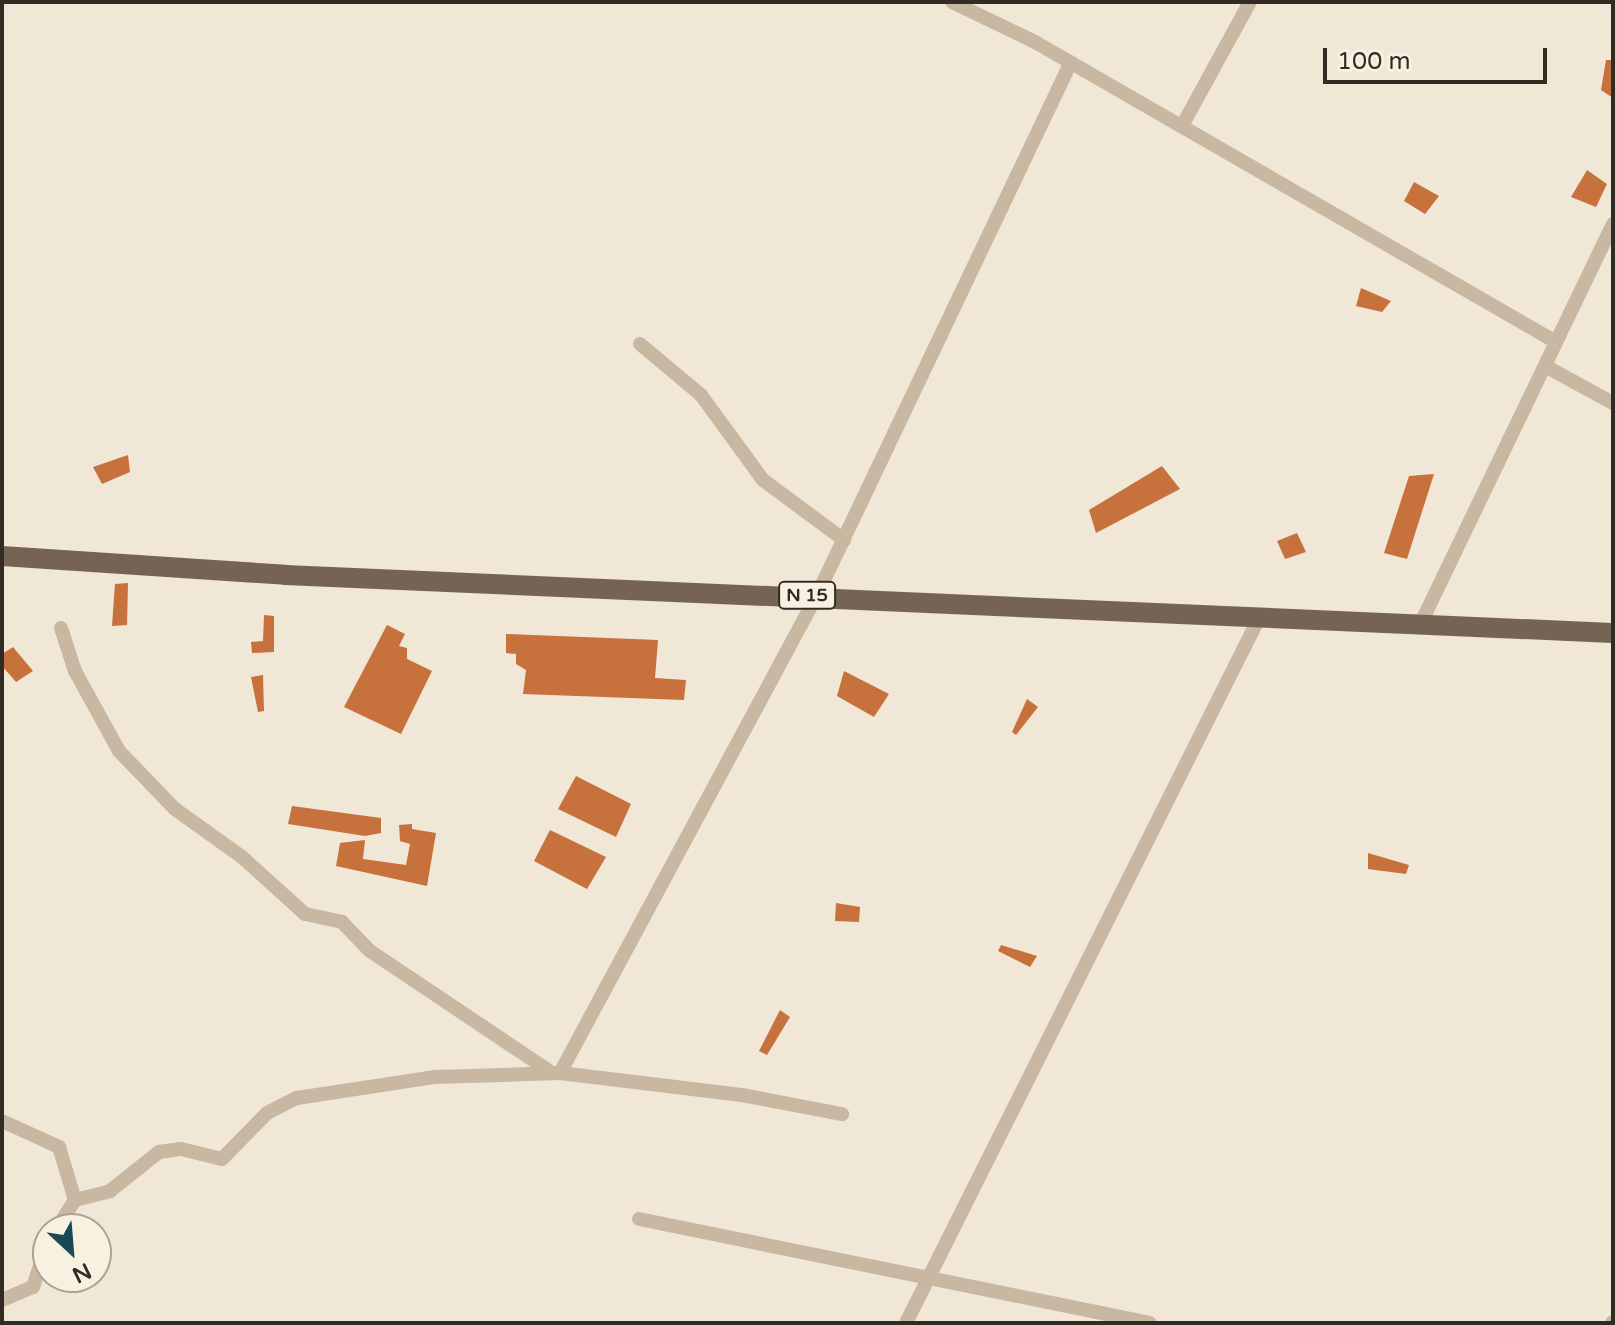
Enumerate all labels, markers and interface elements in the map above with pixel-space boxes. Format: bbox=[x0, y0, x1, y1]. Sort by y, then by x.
scale bar bbox=[1327, 32, 1551, 82]
text: 100 m bbox=[1337, 47, 1411, 76]
road number: N 15 bbox=[777, 581, 837, 609]
north arrow bbox=[32, 1213, 112, 1293]
text: N bbox=[68, 1257, 95, 1288]

